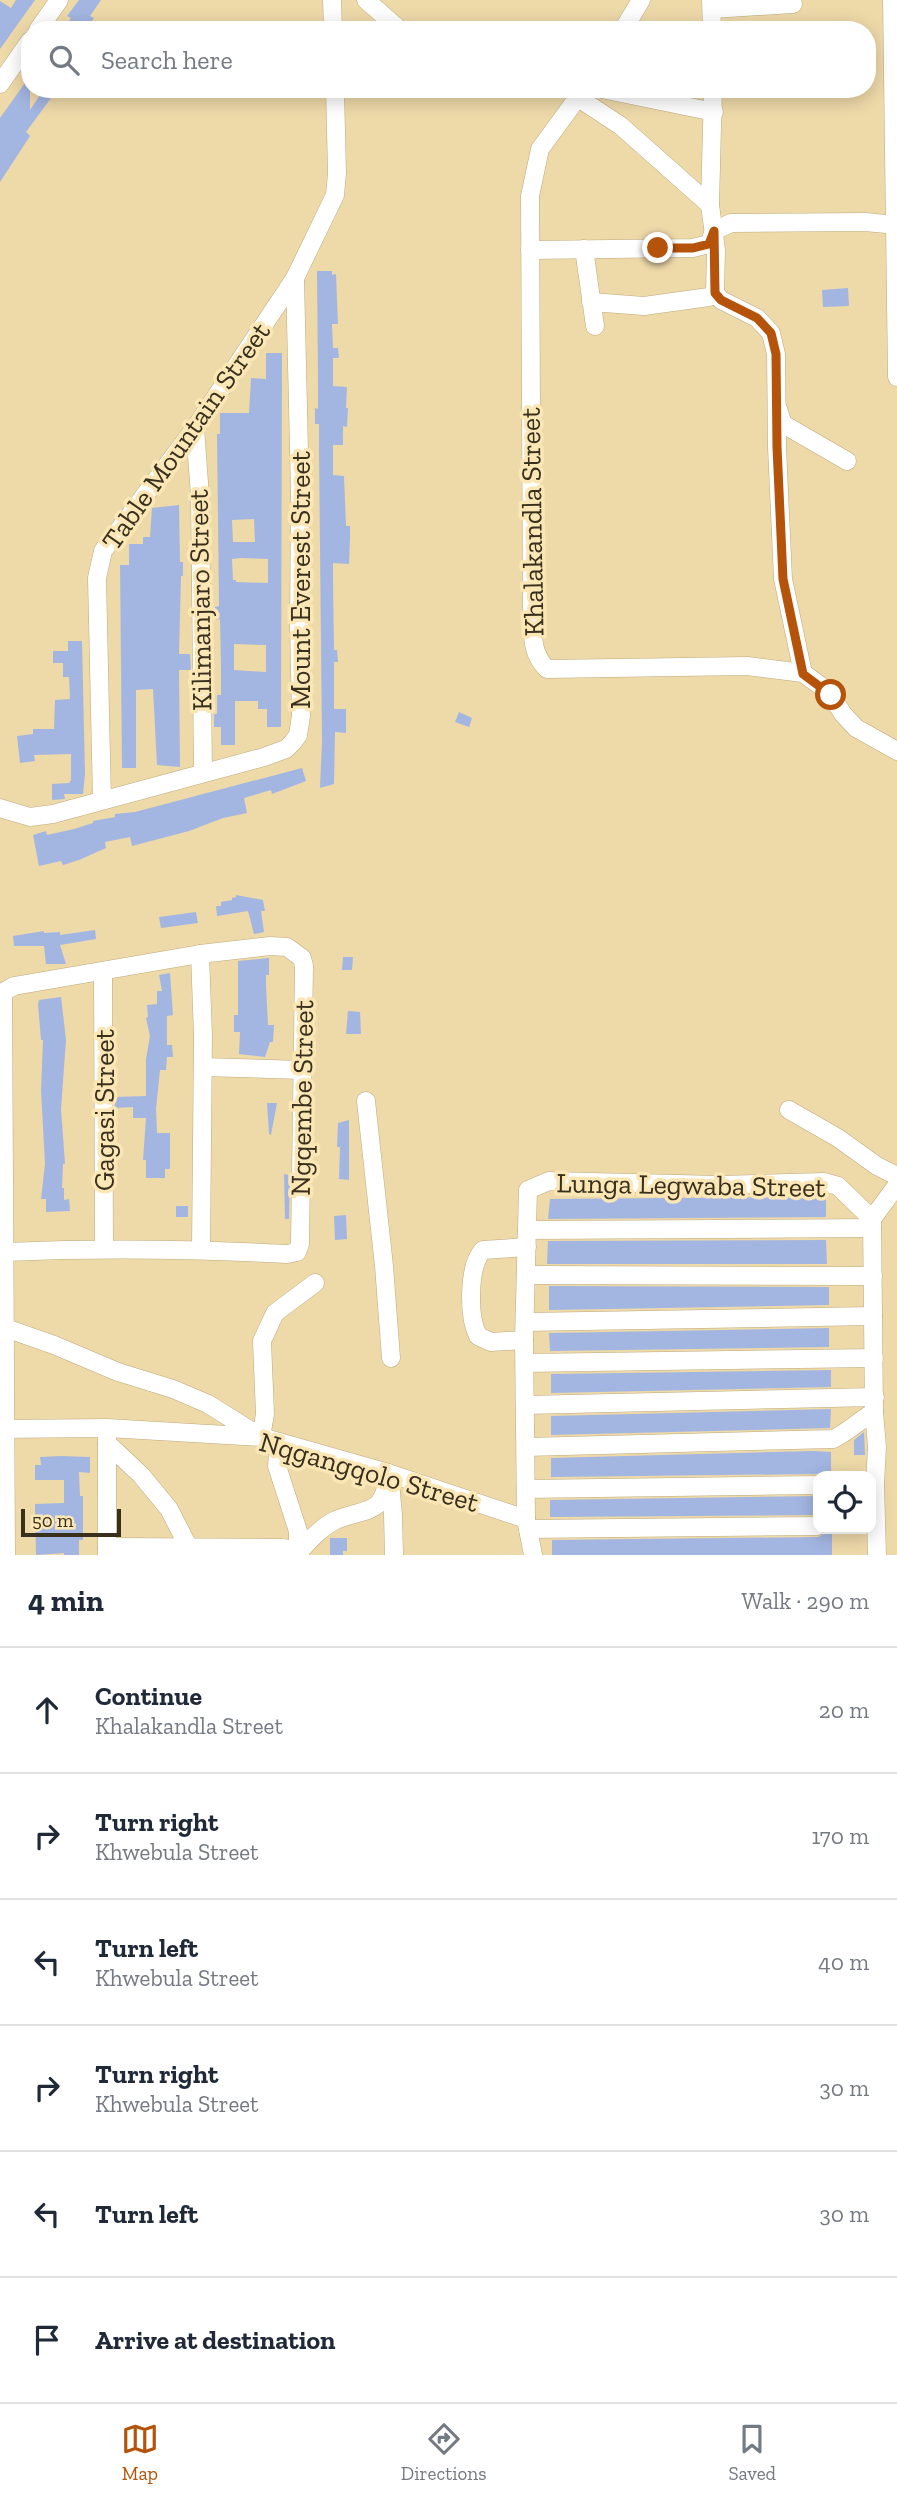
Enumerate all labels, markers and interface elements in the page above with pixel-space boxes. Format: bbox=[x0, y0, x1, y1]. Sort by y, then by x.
search box bbox=[21, 21, 876, 98]
icon: search bbox=[45, 41, 83, 79]
text: Search here bbox=[101, 44, 233, 76]
route end bbox=[642, 232, 673, 263]
street label: Table Mountain Street bbox=[95, 315, 277, 556]
street label: Khalakandla Street bbox=[513, 407, 550, 637]
street label: Mount Everest Street bbox=[284, 450, 317, 709]
street label: Kilimanjaro Street bbox=[182, 488, 218, 711]
route start bbox=[815, 679, 846, 710]
street label: Ngqembe Street bbox=[284, 999, 320, 1196]
street label: Gagasi Street bbox=[88, 1028, 121, 1191]
street label: Lunga Legwaba Street bbox=[556, 1166, 827, 1204]
street label: Nqgangqolo Street bbox=[256, 1425, 483, 1519]
map controls bbox=[813, 1471, 876, 1534]
button: locate bbox=[813, 1471, 876, 1534]
scale bar bbox=[21, 1506, 121, 1538]
text: 50 m bbox=[32, 1509, 73, 1532]
text: 4 min bbox=[28, 1583, 104, 1619]
text: Walk · 290 m bbox=[741, 1587, 869, 1615]
text: Continue bbox=[95, 1680, 202, 1712]
icon: ahead bbox=[28, 1691, 66, 1729]
text: 20 m bbox=[819, 1696, 869, 1724]
text: Khalakandla Street bbox=[95, 1712, 283, 1740]
text: Turn right bbox=[95, 1806, 218, 1838]
icon: right bbox=[28, 1817, 66, 1855]
text: 170 m bbox=[811, 1822, 869, 1850]
text: Khwebula Street bbox=[95, 1838, 259, 1866]
text: Turn left bbox=[95, 1932, 198, 1964]
icon: left bbox=[28, 1943, 66, 1981]
text: 40 m bbox=[818, 1948, 869, 1976]
text: Khwebula Street bbox=[95, 1964, 259, 1992]
text: Turn right bbox=[95, 2058, 218, 2090]
icon: right bbox=[28, 2069, 66, 2107]
text: 30 m bbox=[819, 2074, 869, 2102]
text: Khwebula Street bbox=[95, 2090, 259, 2118]
icon: left bbox=[28, 2195, 66, 2233]
text: Turn left bbox=[95, 2198, 198, 2230]
text: 30 m bbox=[819, 2200, 869, 2228]
icon: arrive bbox=[28, 2321, 66, 2359]
text: Arrive at destination bbox=[95, 2324, 335, 2356]
tab: Map bbox=[121, 2420, 159, 2485]
tab: Directions bbox=[401, 2420, 487, 2485]
tab: Saved bbox=[728, 2420, 776, 2485]

